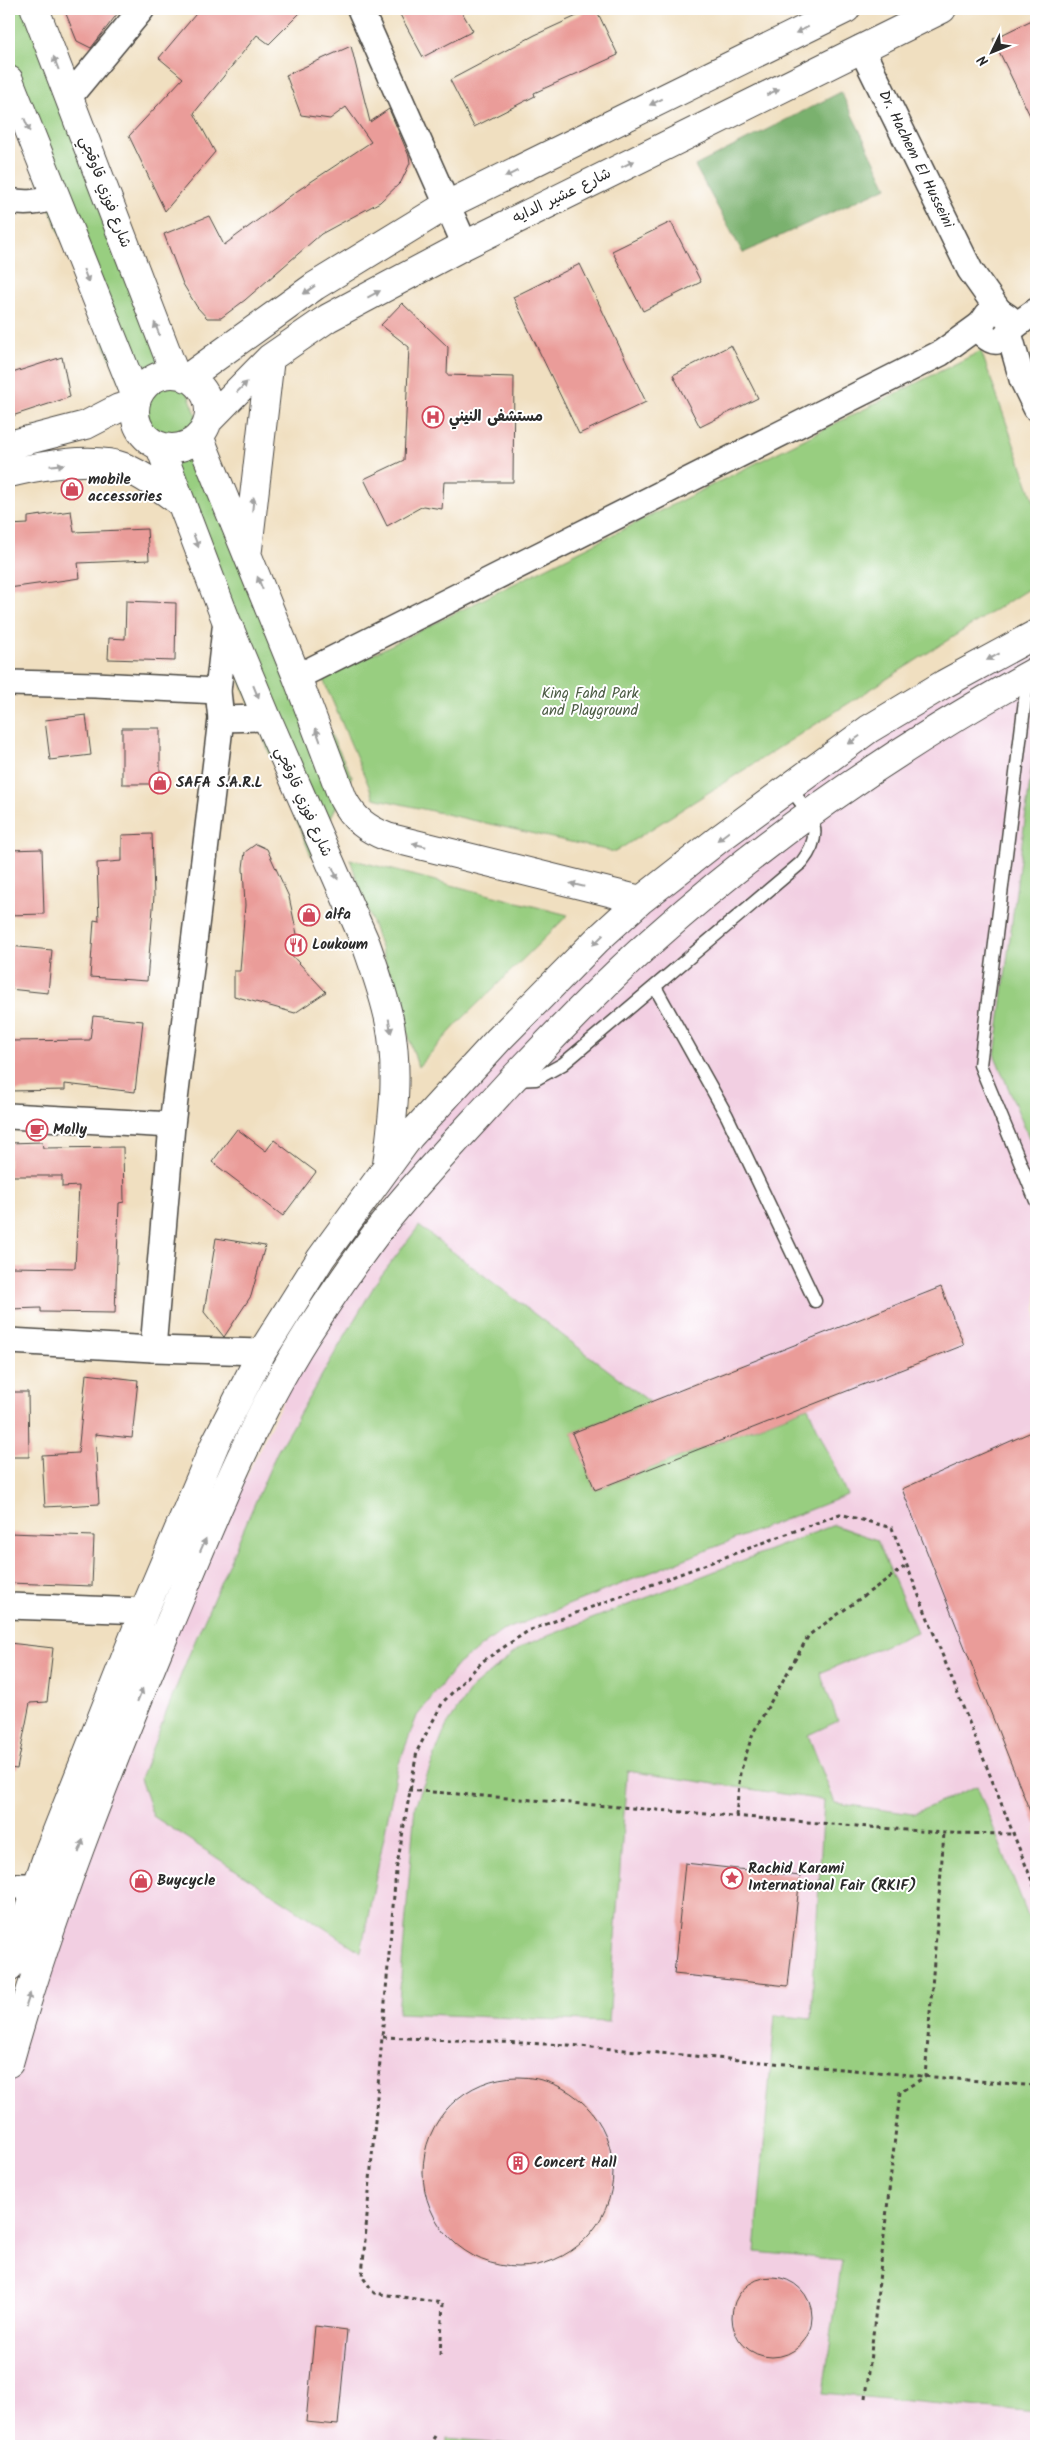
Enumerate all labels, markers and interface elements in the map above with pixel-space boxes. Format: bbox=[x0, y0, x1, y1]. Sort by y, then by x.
one-way arrow bbox=[795, 26, 809, 34]
north arrow bbox=[968, 28, 1018, 78]
text: N bbox=[972, 49, 994, 71]
one-way arrow bbox=[52, 55, 60, 70]
street label: Dr. Hachem El Husseini bbox=[872, 86, 960, 234]
one-way arrow bbox=[766, 87, 780, 95]
one-way arrow bbox=[649, 98, 664, 106]
one-way arrow bbox=[23, 118, 31, 132]
street label: شارع فوزي قاوقجي bbox=[73, 132, 137, 252]
one-way arrow bbox=[620, 160, 635, 168]
street label: شارع عشير الدايه bbox=[509, 162, 615, 230]
one-way arrow bbox=[504, 170, 518, 178]
one-way arrow bbox=[83, 269, 90, 284]
one-way arrow bbox=[302, 285, 316, 295]
one-way arrow bbox=[367, 289, 381, 298]
one-way arrow bbox=[153, 321, 161, 336]
one-way arrow bbox=[236, 381, 248, 393]
hospital icon: مستشفى النيني bbox=[421, 405, 445, 429]
place label: مستشفى النيني bbox=[449, 405, 543, 430]
one-way arrow bbox=[49, 461, 65, 469]
place label: mobile accessories bbox=[88, 468, 162, 509]
shop icon: mobile accessories bbox=[60, 477, 84, 501]
one-way arrow bbox=[249, 496, 257, 512]
one-way arrow bbox=[192, 534, 200, 549]
one-way arrow bbox=[255, 576, 263, 590]
one-way arrow bbox=[986, 653, 1001, 661]
park label: King Fahd Park and Playground bbox=[541, 682, 640, 723]
one-way arrow bbox=[252, 685, 260, 700]
one-way arrow bbox=[314, 728, 322, 742]
one-way arrow bbox=[847, 735, 861, 745]
street label: شارع فوزي قاوقجي bbox=[268, 743, 338, 861]
shop icon: SAFA S.A.R.L bbox=[148, 771, 172, 795]
place label: SAFA S.A.R.L bbox=[176, 771, 263, 795]
one-way arrow bbox=[716, 831, 730, 841]
one-way arrow bbox=[412, 841, 427, 849]
one-way arrow bbox=[331, 866, 339, 880]
one-way arrow bbox=[569, 881, 584, 889]
shop icon: alfa bbox=[297, 903, 321, 927]
place label: alfa bbox=[325, 903, 351, 927]
restaurant icon: Loukoum bbox=[284, 933, 308, 957]
place label: Loukoum bbox=[312, 933, 368, 957]
one-way arrow bbox=[592, 934, 604, 946]
one-way arrow bbox=[386, 1018, 394, 1033]
cafe icon: Molly bbox=[25, 1118, 49, 1142]
place label: Molly bbox=[53, 1118, 87, 1142]
one-way arrow bbox=[199, 1538, 207, 1552]
one-way arrow bbox=[137, 1688, 145, 1702]
one-way arrow bbox=[77, 1838, 85, 1853]
place label: Rachid Karami International Fair (RKIF) bbox=[748, 1857, 916, 1898]
place icon: Rachid Karami International Fair (RKIF) bbox=[720, 1866, 744, 1890]
shop icon: Buycycle bbox=[129, 1869, 153, 1893]
place label: Buycycle bbox=[157, 1869, 216, 1893]
one-way arrow bbox=[25, 1992, 33, 2007]
building icon: Concert Hall bbox=[506, 2151, 530, 2175]
place label: Concert Hall bbox=[534, 2151, 616, 2175]

